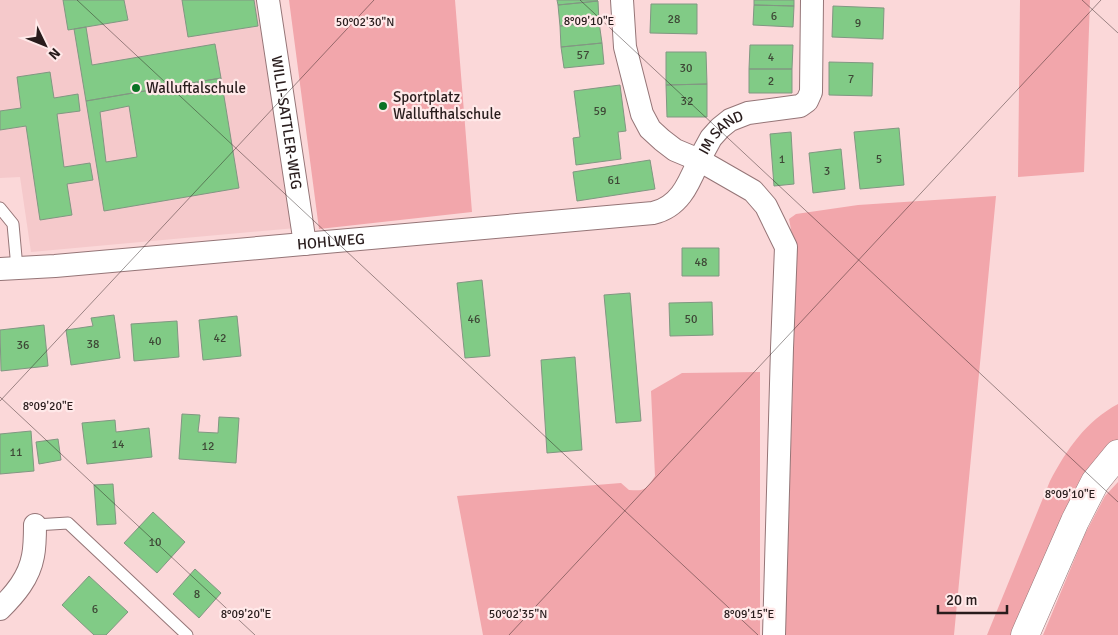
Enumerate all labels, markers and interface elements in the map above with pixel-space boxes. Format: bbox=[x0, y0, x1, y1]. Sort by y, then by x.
house number: 6 bbox=[771, 9, 777, 24]
house number: 28 bbox=[668, 12, 680, 27]
text: 8°09'10"E bbox=[564, 14, 615, 29]
text: 50°02'30"N bbox=[336, 15, 394, 30]
house number: 9 bbox=[855, 16, 861, 31]
north arrow bbox=[20, 20, 70, 70]
text: N bbox=[45, 44, 64, 63]
house number: 57 bbox=[577, 48, 589, 63]
house number: 4 bbox=[768, 50, 775, 65]
street label: WILLI-SATTLER-WEG bbox=[268, 54, 306, 191]
house number: 30 bbox=[680, 61, 692, 76]
house number: 7 bbox=[848, 72, 854, 87]
house number: 2 bbox=[768, 74, 774, 89]
place label: Walluftalschule bbox=[146, 79, 246, 97]
marker: Walluftalschule bbox=[130, 82, 142, 94]
place label: Sportplatz Wallufthalschule bbox=[393, 88, 501, 123]
house number: 32 bbox=[681, 94, 693, 109]
marker: Sportplatz Wallufthalschule bbox=[377, 100, 389, 112]
house number: 59 bbox=[594, 104, 606, 119]
street label: IM SAND bbox=[695, 107, 746, 158]
house number: 1 bbox=[779, 152, 785, 167]
house number: 5 bbox=[876, 152, 882, 167]
house number: 3 bbox=[824, 164, 830, 179]
house number: 61 bbox=[608, 173, 620, 188]
street label: HOHLWEG bbox=[296, 230, 365, 254]
house number: 48 bbox=[695, 255, 707, 270]
house number: 46 bbox=[468, 312, 480, 327]
house number: 50 bbox=[685, 312, 697, 327]
house number: 42 bbox=[214, 331, 226, 346]
house number: 40 bbox=[149, 334, 161, 349]
house number: 38 bbox=[87, 337, 99, 352]
house number: 36 bbox=[17, 338, 29, 353]
text: 8°09'20"E bbox=[23, 399, 74, 414]
house number: 14 bbox=[112, 437, 125, 452]
house number: 12 bbox=[202, 439, 214, 454]
house number: 11 bbox=[10, 445, 22, 460]
text: 8°09'10"E bbox=[1045, 487, 1096, 502]
house number: 10 bbox=[149, 535, 161, 550]
scale bar bbox=[938, 582, 1007, 614]
house number: 8 bbox=[194, 587, 200, 602]
text: 20 m bbox=[946, 591, 977, 609]
house number: 6 bbox=[92, 602, 98, 617]
text: 8°09'20"E bbox=[221, 607, 272, 622]
text: 50°02'35"N bbox=[489, 607, 547, 622]
text: 8°09'15"E bbox=[724, 607, 775, 622]

